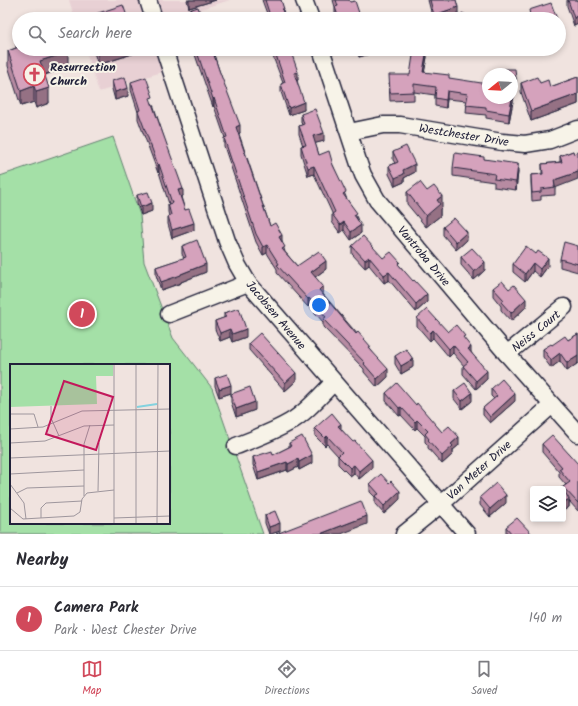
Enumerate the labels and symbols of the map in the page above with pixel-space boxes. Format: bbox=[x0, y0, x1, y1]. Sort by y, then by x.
place label: Resurrection Church bbox=[50, 58, 116, 91]
church icon: Resurrection Church bbox=[21, 61, 47, 87]
north arrow bbox=[482, 68, 518, 104]
street label: Westchester Drive bbox=[418, 119, 511, 152]
street label: Vantroba Drive bbox=[392, 222, 455, 291]
street label: Jacobsen Avenue bbox=[241, 277, 311, 355]
your location bbox=[309, 295, 329, 315]
pin: 1 bbox=[69, 299, 95, 329]
street label: Neiss Court bbox=[508, 305, 565, 357]
inset map bbox=[10, 364, 170, 524]
street label: Van Meter Drive bbox=[443, 435, 517, 505]

